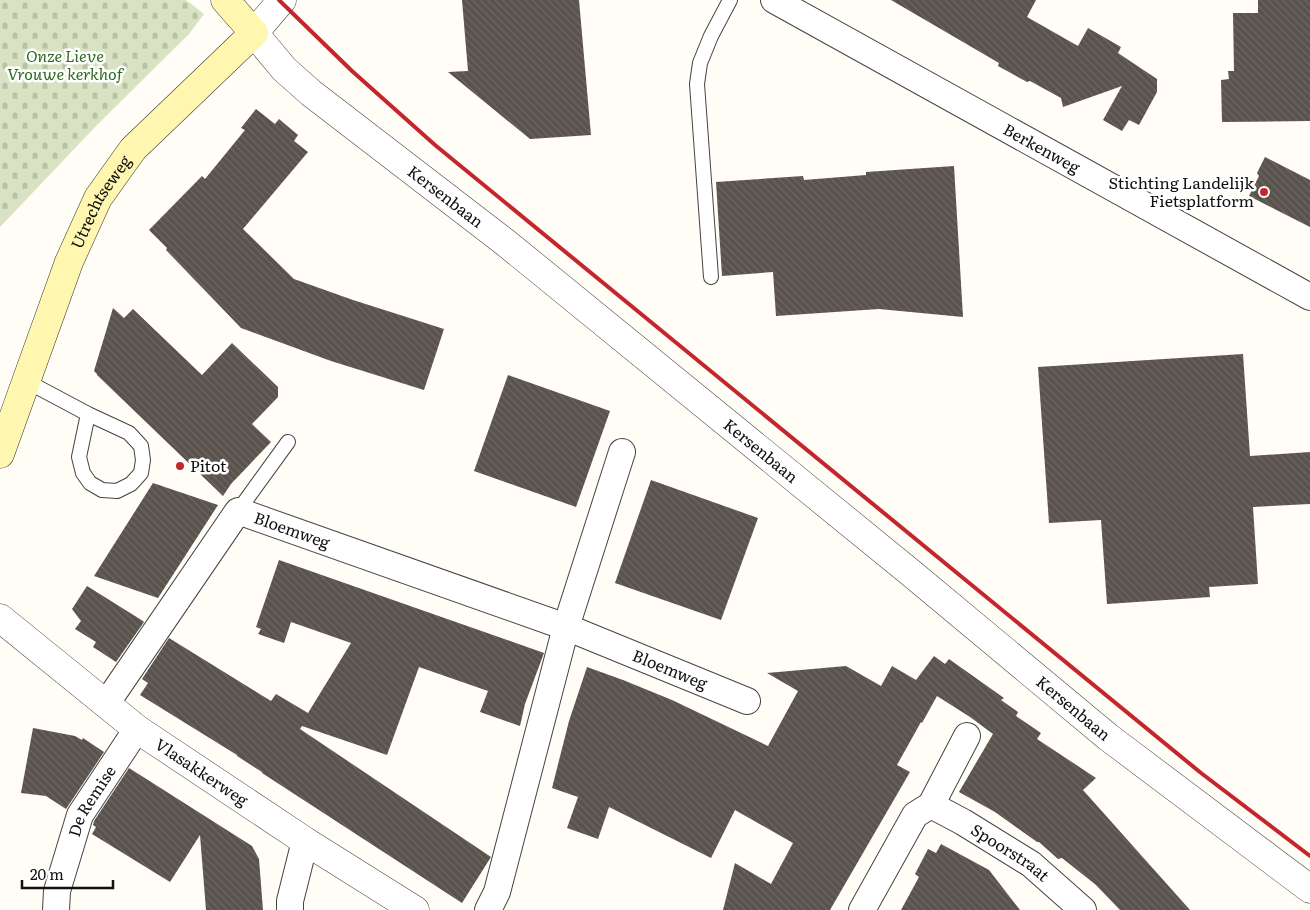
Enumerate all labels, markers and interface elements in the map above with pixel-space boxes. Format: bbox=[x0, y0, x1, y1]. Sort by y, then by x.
park label: Onze Lieve Vrouwe kerkhof bbox=[7, 43, 125, 85]
street label: Berkenweg bbox=[999, 116, 1085, 178]
street label: Utrechtseweg bbox=[64, 150, 136, 252]
street label: Kersenbaan bbox=[403, 159, 490, 233]
place label: Stichting Landelijk Fietsplatform bbox=[1108, 170, 1254, 212]
marker: Stichting Landelijk Fietsplatform bbox=[1258, 186, 1270, 198]
street label: Kersenbaan bbox=[719, 412, 804, 488]
place label: Pitot bbox=[190, 453, 227, 477]
marker: Pitot bbox=[174, 460, 186, 472]
street label: Bloemweg bbox=[251, 505, 334, 554]
street label: Bloemweg bbox=[629, 642, 711, 695]
street label: Kersenbaan bbox=[1032, 669, 1117, 746]
street label: Vlasakkerweg bbox=[151, 731, 254, 811]
street label: De Remise bbox=[61, 760, 121, 839]
street label: Spoorstraat bbox=[967, 817, 1056, 887]
scale bar bbox=[22, 858, 114, 890]
text: 20 m bbox=[30, 862, 64, 885]

